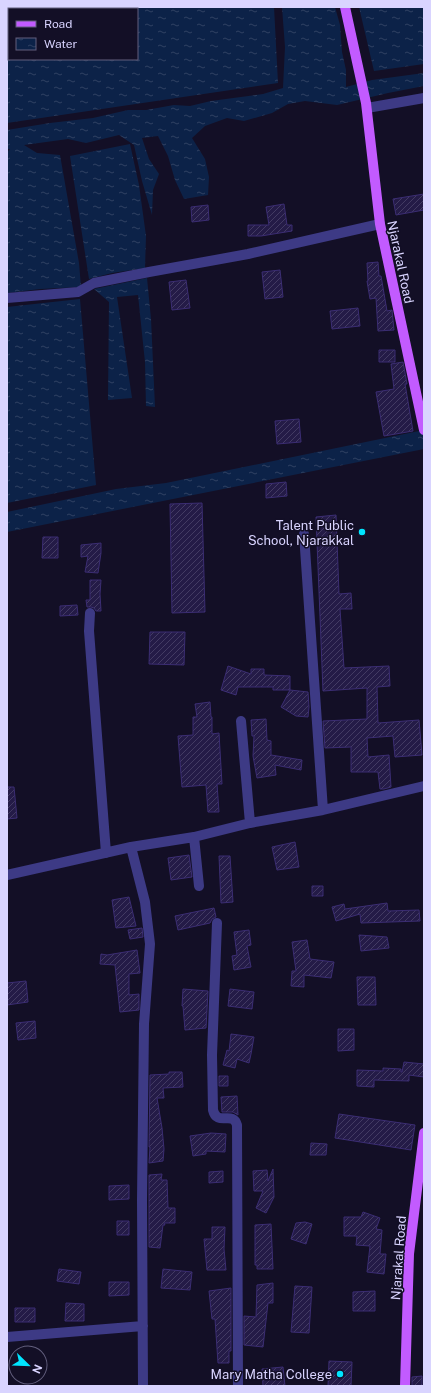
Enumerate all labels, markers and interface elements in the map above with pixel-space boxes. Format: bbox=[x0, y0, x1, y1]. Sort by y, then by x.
legend bbox=[8, 8, 138, 60]
text: Road bbox=[44, 17, 72, 31]
text: Water bbox=[44, 37, 78, 51]
street label: Njarakal Road bbox=[384, 219, 417, 305]
place label: Talent Public School, Njarakkal bbox=[248, 518, 354, 548]
marker: Talent Public School, Njarakkal bbox=[357, 527, 367, 537]
street label: Njarakal Road bbox=[388, 1215, 409, 1301]
north arrow bbox=[8, 1345, 48, 1385]
text: N bbox=[30, 1363, 44, 1375]
place label: Mary Matha College bbox=[211, 1367, 332, 1382]
marker: Mary Matha College bbox=[335, 1369, 345, 1379]

